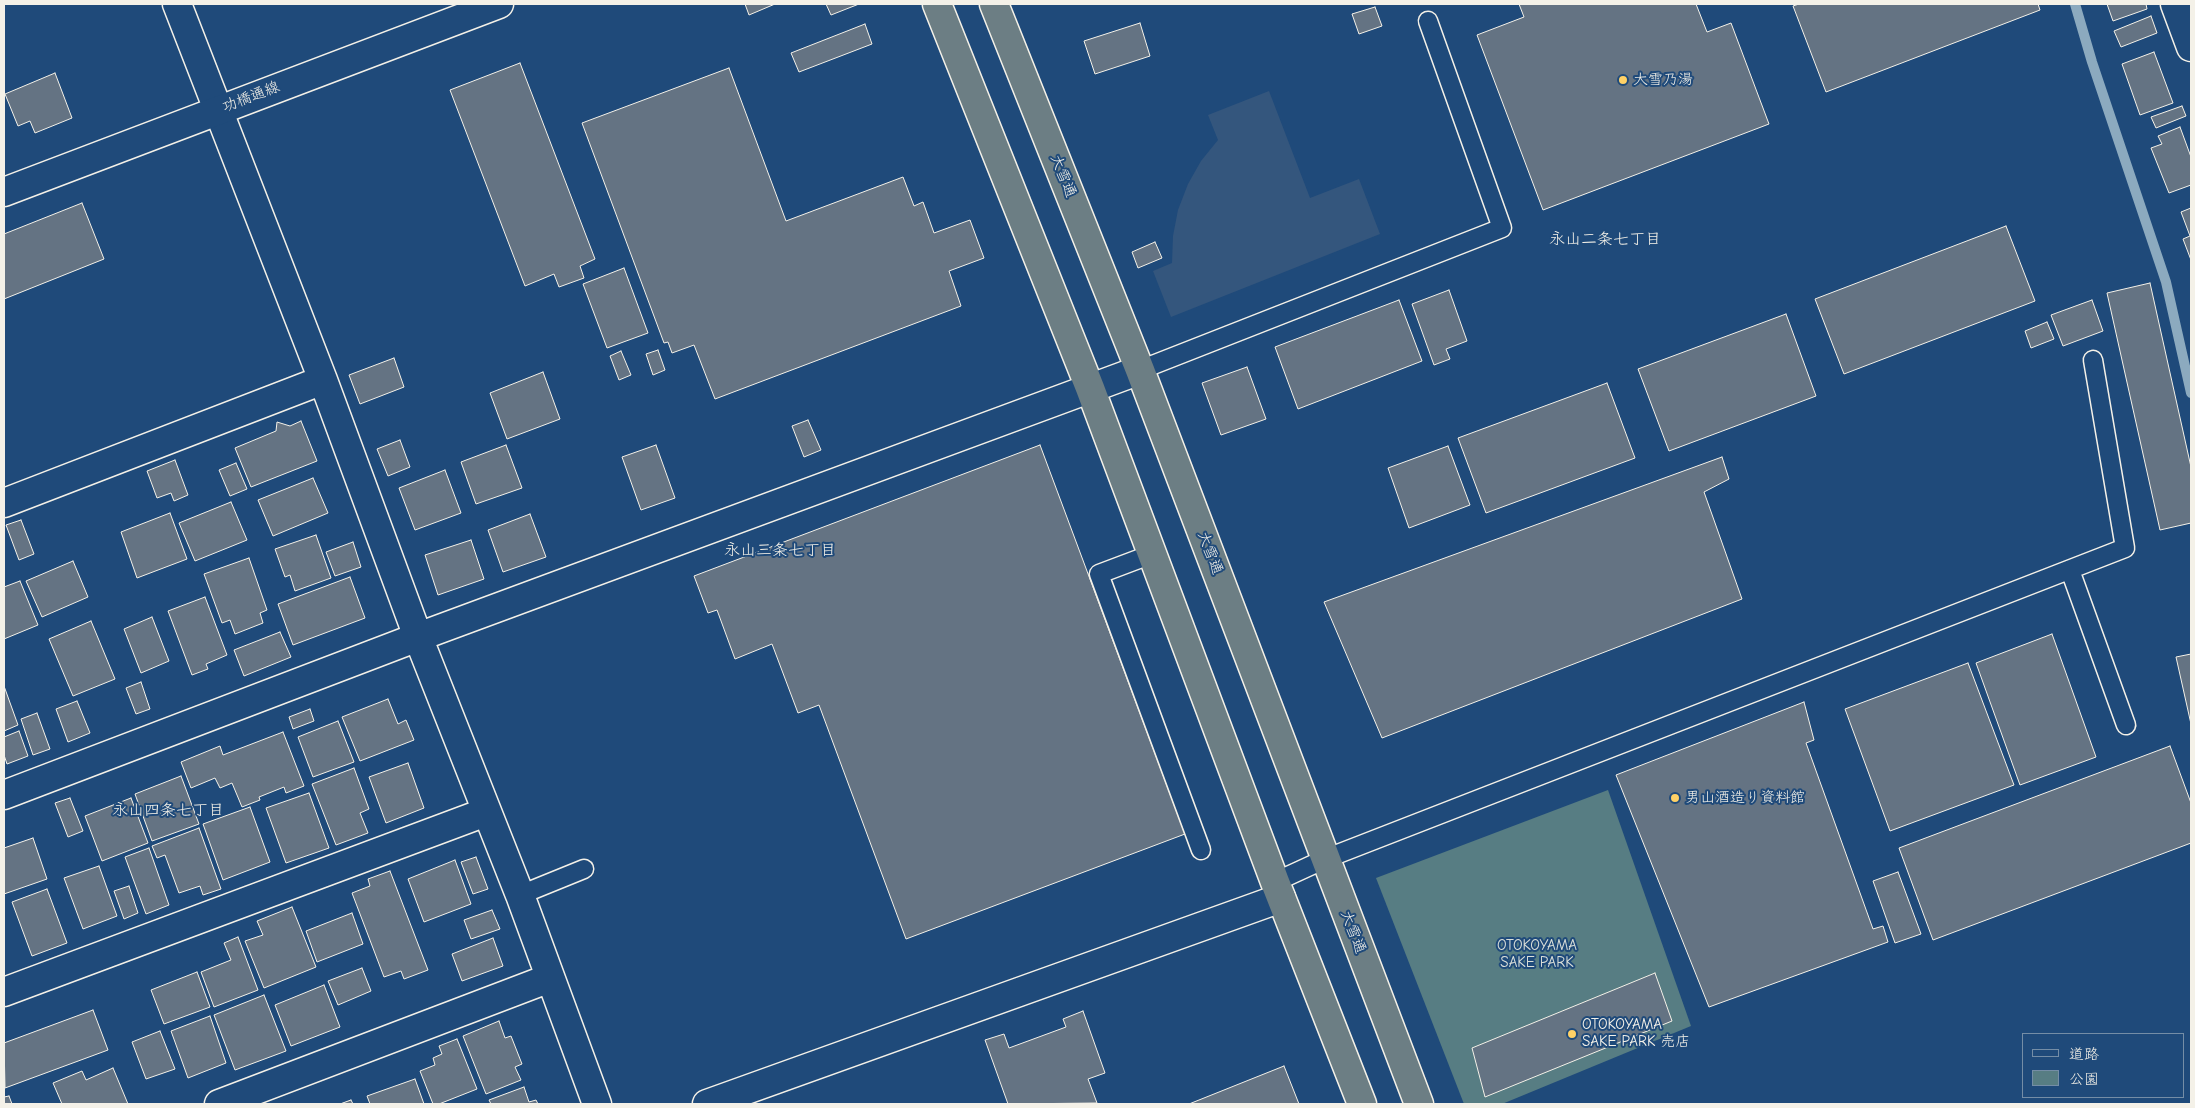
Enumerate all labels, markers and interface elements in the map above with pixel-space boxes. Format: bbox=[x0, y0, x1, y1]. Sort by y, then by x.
place label: 大雪乃湯 bbox=[1633, 71, 1693, 89]
marker: 大雪乃湯 bbox=[1617, 74, 1629, 86]
street label: 功橋通線 bbox=[220, 78, 282, 116]
street label: 大雪通 bbox=[1046, 152, 1080, 200]
district label: 永山二条七丁目 bbox=[1549, 229, 1661, 249]
street label: 大雪通 bbox=[1194, 529, 1226, 577]
district label: 永山三条七丁目 bbox=[724, 540, 836, 560]
place label: 男山酒造り資料館 bbox=[1685, 789, 1805, 807]
marker: 男山酒造り資料館 bbox=[1669, 792, 1681, 804]
district label: 永山四条七丁目 bbox=[112, 800, 224, 820]
street label: 大雪通 bbox=[1337, 908, 1369, 956]
park label: OTOKOYAMA SAKE PARK bbox=[1497, 937, 1577, 972]
place label: OTOKOYAMA SAKE PARK 売店 bbox=[1582, 1016, 1690, 1051]
marker: OTOKOYAMA SAKE PARK 売店 bbox=[1566, 1028, 1578, 1040]
legend bbox=[2022, 1033, 2185, 1098]
text: 道路 bbox=[2069, 1045, 2099, 1063]
text: 公園 bbox=[2069, 1070, 2099, 1088]

